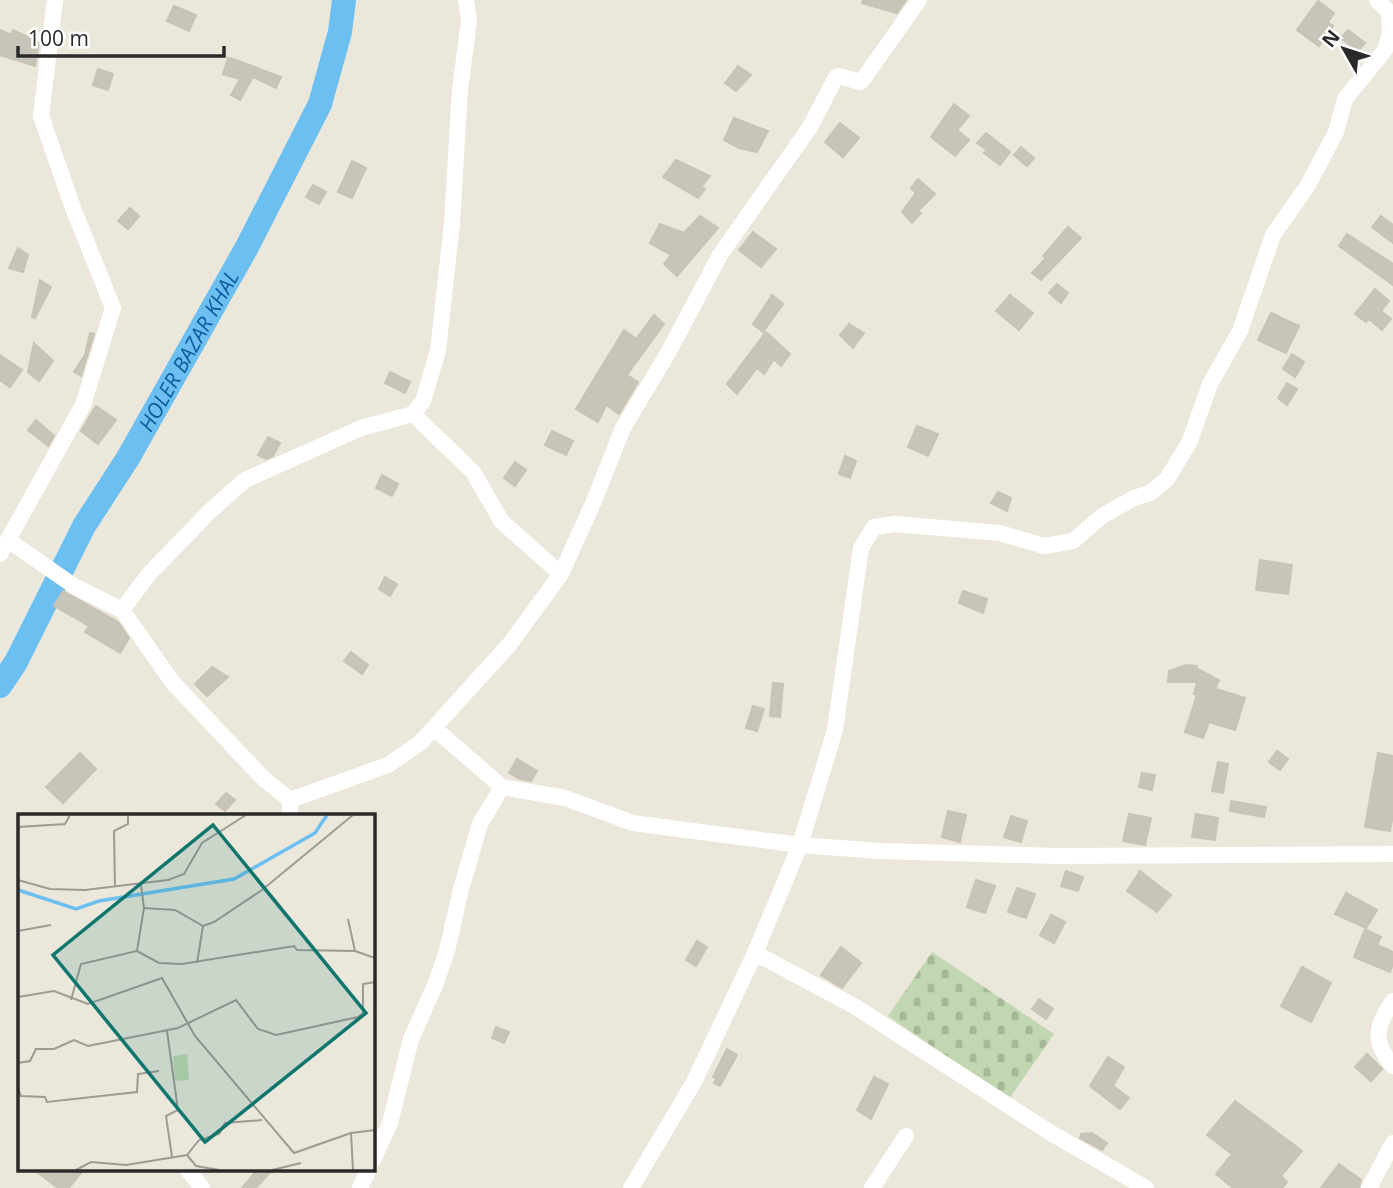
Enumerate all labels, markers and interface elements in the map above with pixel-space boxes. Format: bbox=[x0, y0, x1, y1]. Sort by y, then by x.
scale bar bbox=[18, 14, 224, 58]
north arrow bbox=[1309, 14, 1379, 84]
text: 100 m bbox=[28, 24, 89, 52]
text: N bbox=[1316, 24, 1346, 52]
water label: HOLER BAZAR KHAL bbox=[132, 265, 245, 436]
inset map bbox=[18, 814, 374, 1170]

